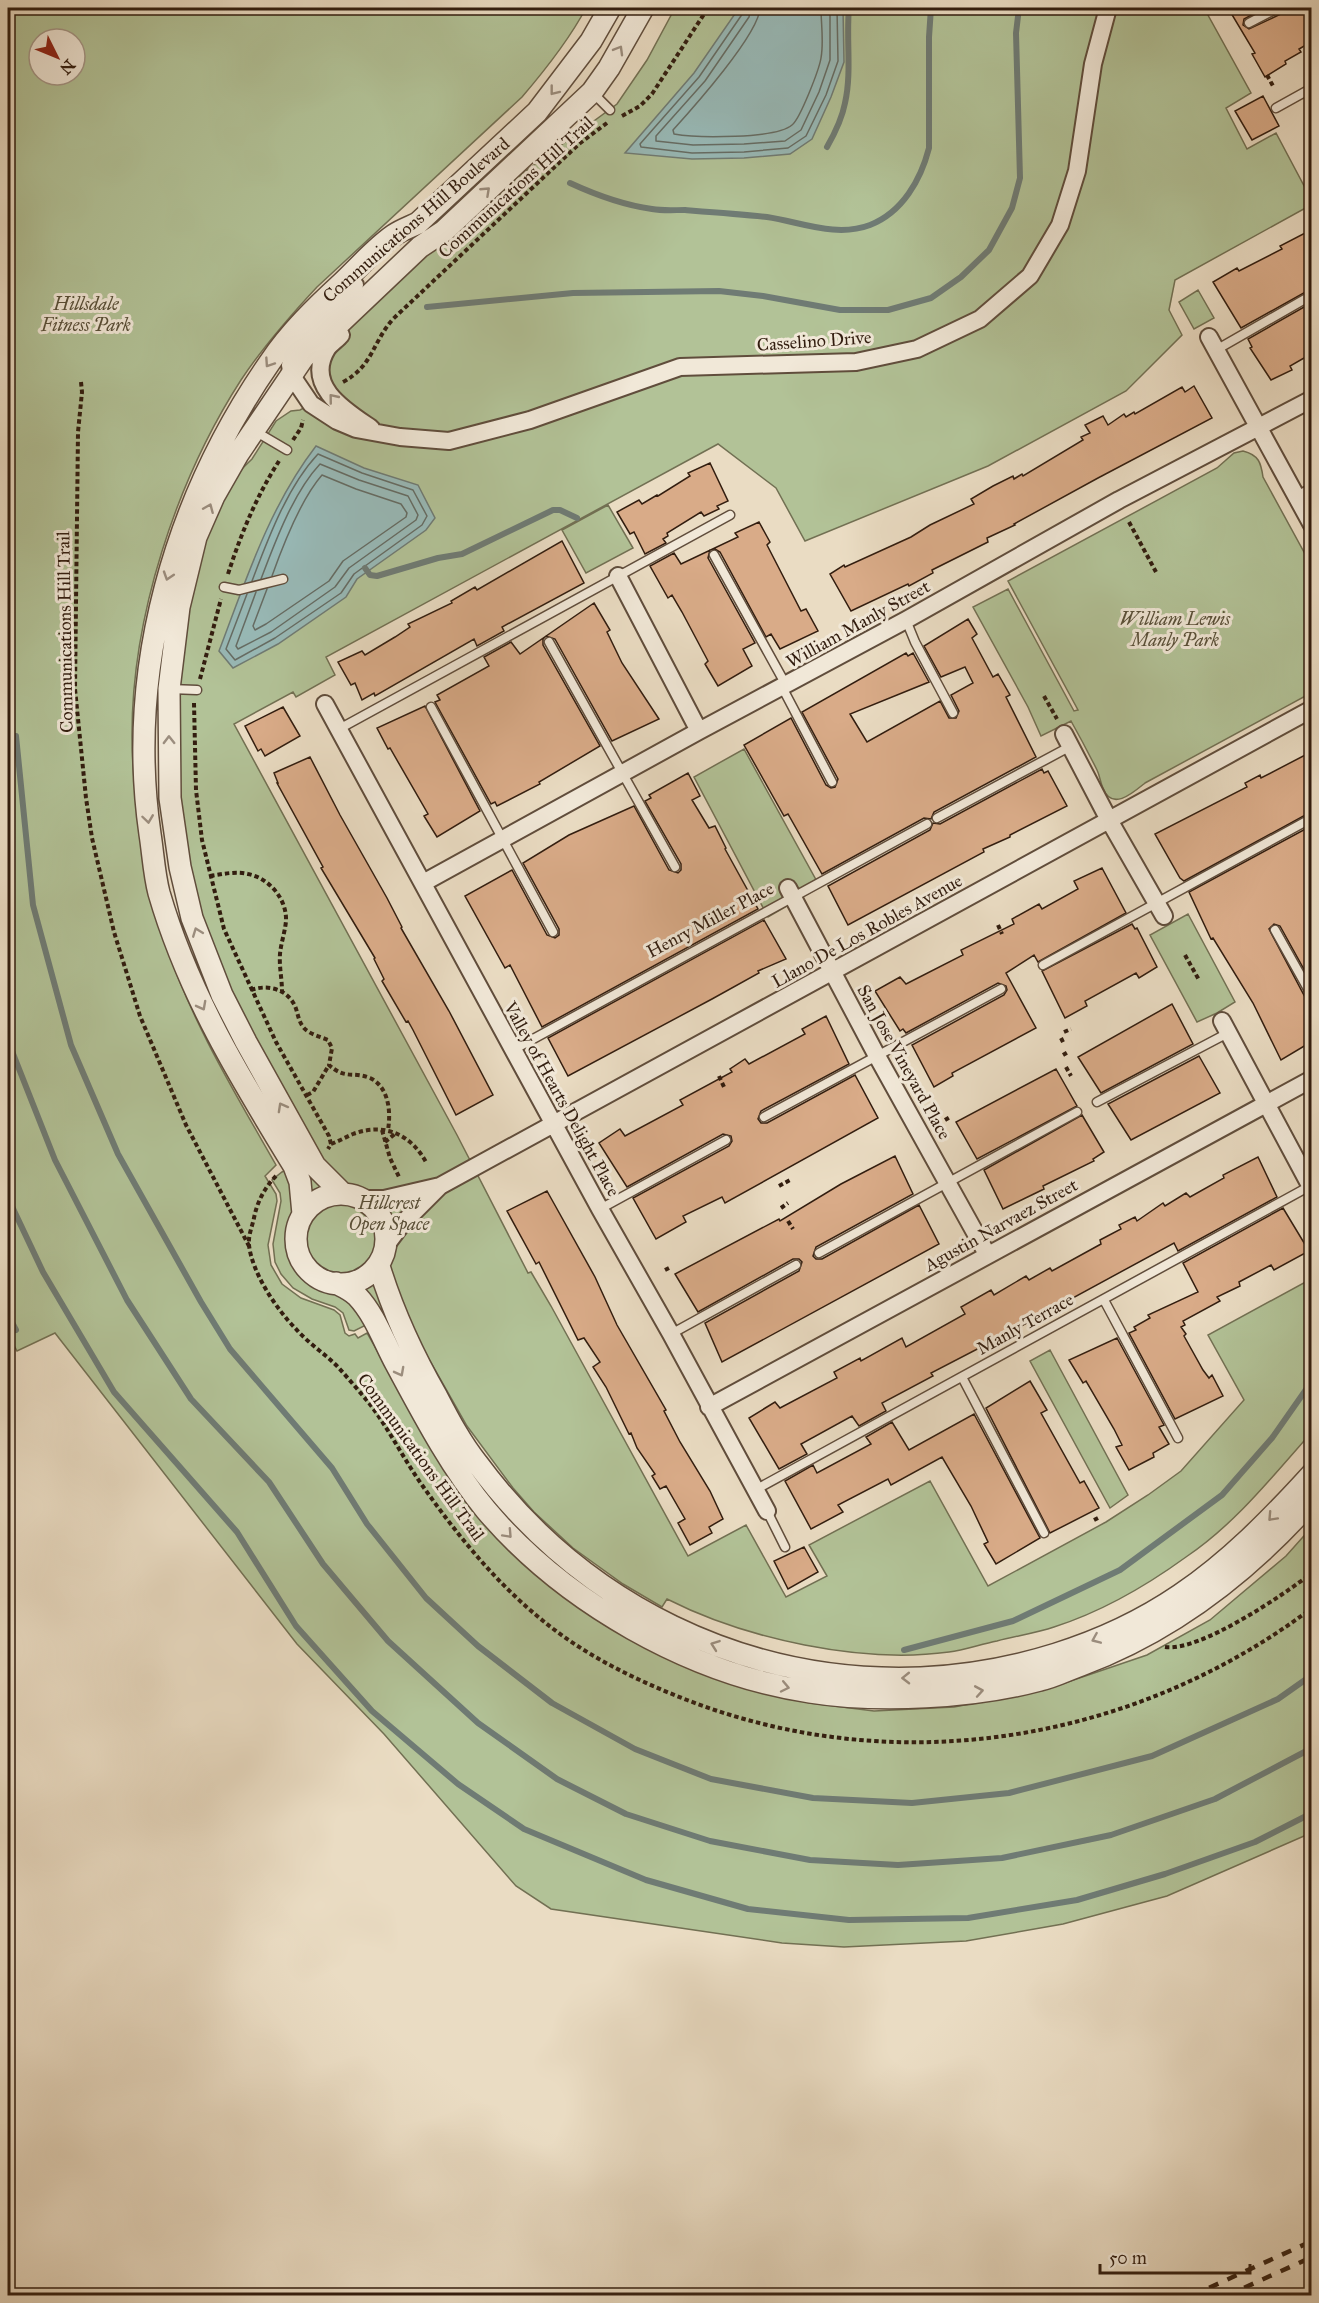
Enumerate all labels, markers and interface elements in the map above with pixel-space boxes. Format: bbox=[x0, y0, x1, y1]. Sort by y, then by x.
north arrow bbox=[27, 27, 87, 87]
one-way arrow bbox=[612, 46, 624, 56]
text: N bbox=[56, 55, 79, 79]
one-way arrow bbox=[551, 84, 562, 95]
street label: Communications Hill Trail bbox=[434, 111, 598, 263]
street label: Communications Hill Boulevard bbox=[318, 133, 514, 307]
one-way arrow bbox=[479, 188, 490, 199]
park label: Hillsdale Fitness Park bbox=[40, 293, 131, 336]
street label: Casselino Drive bbox=[756, 326, 872, 356]
one-way arrow bbox=[265, 356, 276, 367]
one-way arrow bbox=[329, 394, 340, 405]
one-way arrow bbox=[201, 504, 213, 515]
street label: Communications Hill Trail bbox=[52, 531, 78, 733]
one-way arrow bbox=[163, 570, 176, 581]
street label: William Manly Street bbox=[782, 575, 934, 673]
park label: William Lewis Manly Park bbox=[1120, 608, 1231, 651]
one-way arrow bbox=[163, 735, 175, 744]
one-way arrow bbox=[142, 815, 154, 824]
street label: Llano De Los Robles Avenue bbox=[768, 869, 966, 993]
street label: Henry Miller Place bbox=[643, 877, 777, 963]
one-way arrow bbox=[192, 927, 204, 938]
street label: San Jose Vineyard Place bbox=[851, 981, 956, 1144]
street label: Valley of Hearts Delight Place bbox=[498, 997, 625, 1201]
one-way arrow bbox=[195, 999, 206, 1010]
one-way arrow bbox=[278, 1103, 289, 1113]
street label: Agustin Narvaez Street bbox=[920, 1173, 1083, 1278]
park label: Hillcrest Open Space bbox=[349, 1192, 430, 1236]
street label: Manly Terrace bbox=[973, 1288, 1077, 1360]
one-way arrow bbox=[393, 1366, 404, 1376]
street label: Communications Hill Trail bbox=[353, 1369, 489, 1545]
one-way arrow bbox=[1268, 1511, 1279, 1521]
one-way arrow bbox=[501, 1527, 512, 1537]
one-way arrow bbox=[1091, 1632, 1102, 1644]
one-way arrow bbox=[710, 1640, 721, 1653]
one-way arrow bbox=[901, 1672, 910, 1684]
one-way arrow bbox=[780, 1679, 790, 1692]
one-way arrow bbox=[973, 1685, 983, 1698]
scale bar bbox=[1100, 2237, 1250, 2275]
text: 50 m bbox=[1109, 2247, 1147, 2269]

